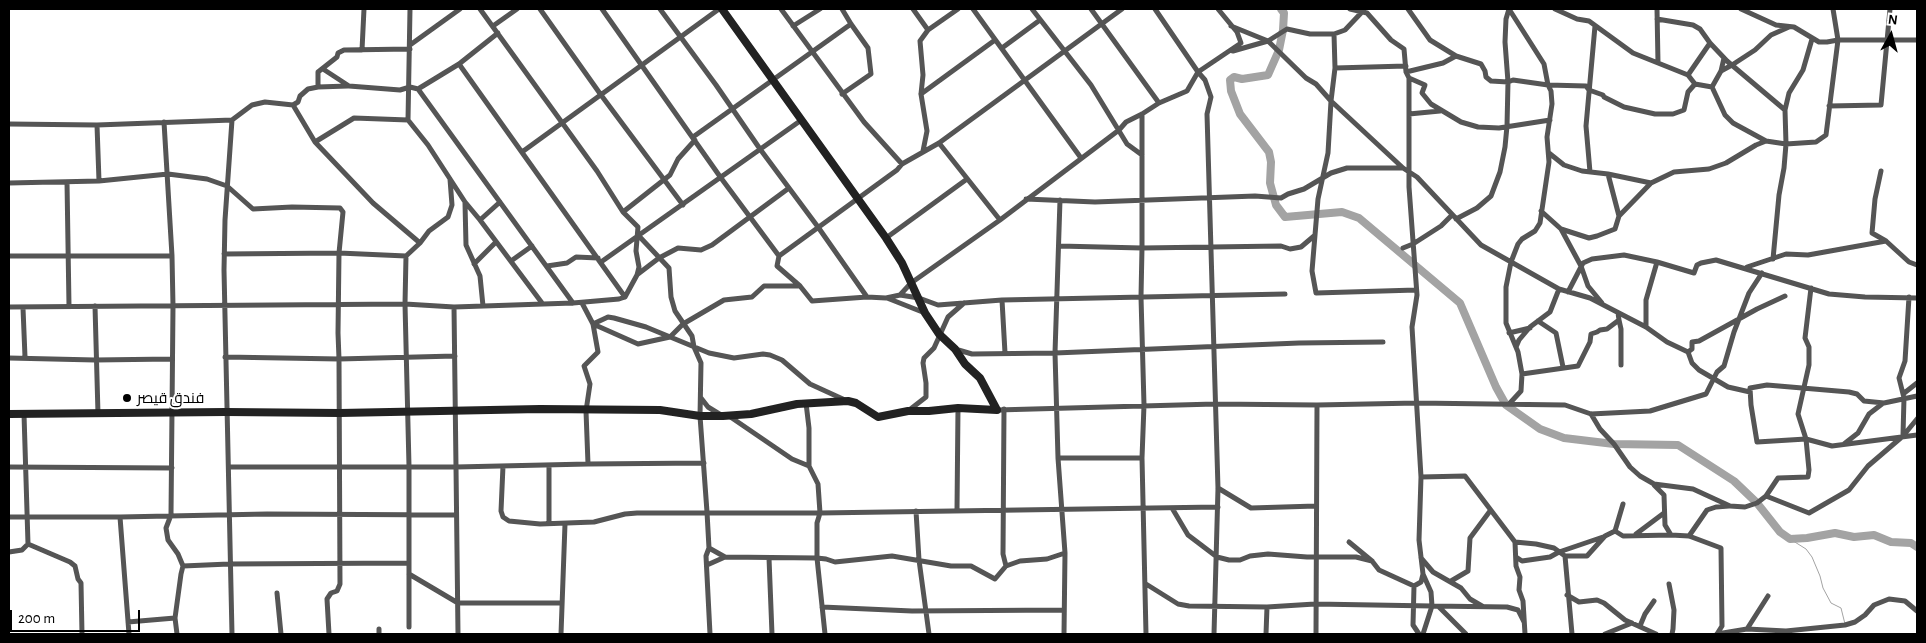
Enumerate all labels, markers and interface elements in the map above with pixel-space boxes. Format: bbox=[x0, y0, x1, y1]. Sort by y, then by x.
north arrow bbox=[1866, 10, 1916, 60]
text: N bbox=[1887, 13, 1899, 28]
place label: فندق قيصر bbox=[137, 389, 204, 407]
marker: فندق قيصر bbox=[121, 392, 133, 404]
scale bar bbox=[12, 600, 142, 632]
text: 200 m bbox=[18, 611, 55, 626]

